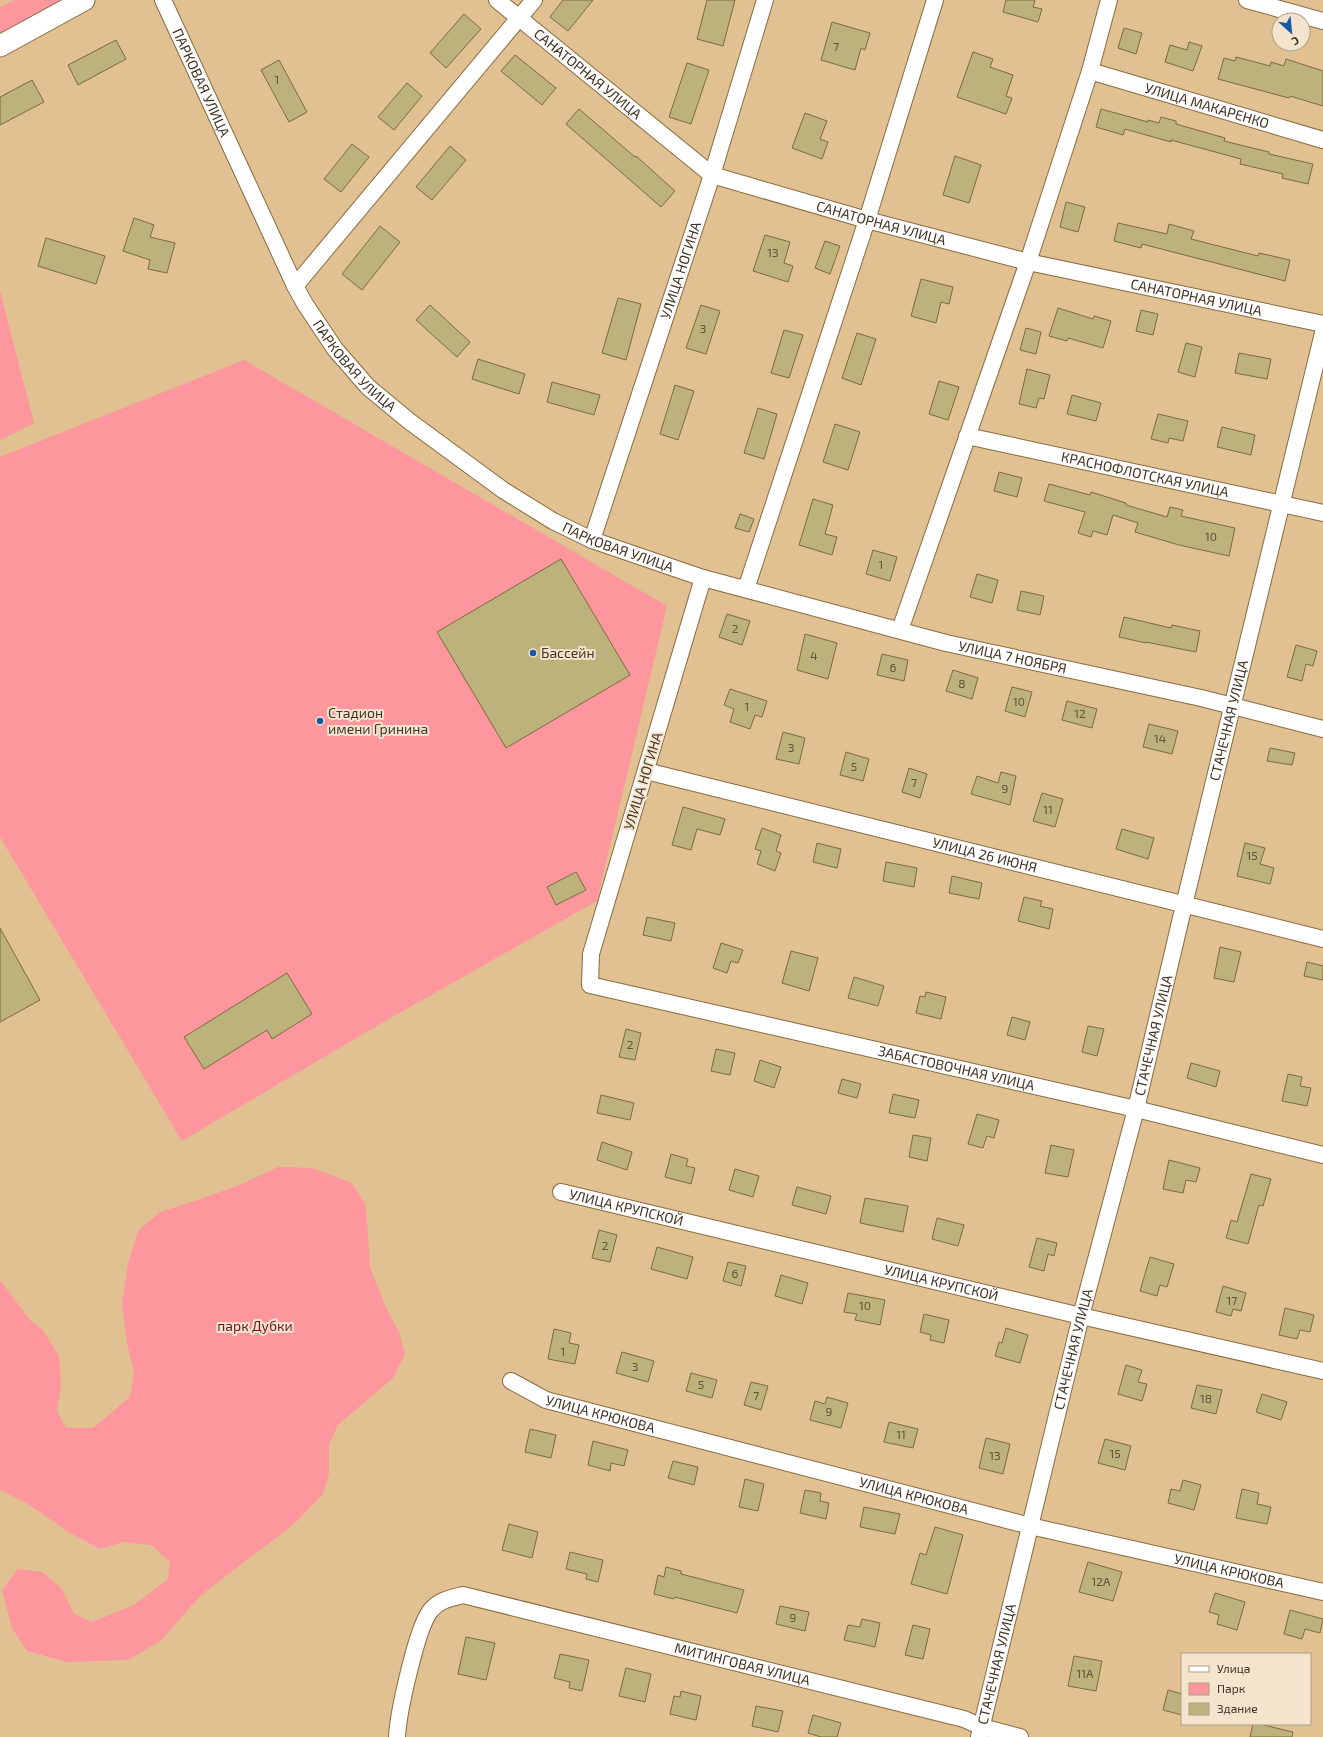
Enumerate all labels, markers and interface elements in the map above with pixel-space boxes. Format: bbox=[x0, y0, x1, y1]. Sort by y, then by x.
north arrow bbox=[1271, 12, 1311, 52]
street label: ПАРКОВАЯ УЛИЦА bbox=[169, 25, 234, 140]
street label: САНАТОРНАЯ УЛИЦА bbox=[531, 25, 646, 122]
text: С bbox=[1289, 34, 1302, 49]
house number: 7 bbox=[833, 39, 839, 53]
house number: 1 bbox=[275, 72, 279, 86]
street label: УЛИЦА МАКАРЕНКО bbox=[1143, 79, 1271, 132]
street label: САНАТОРНАЯ УЛИЦА bbox=[814, 197, 948, 248]
street label: УЛИЦА НОГИНА bbox=[656, 219, 704, 321]
house number: 13 bbox=[767, 245, 779, 259]
street label: САНАТОРНАЯ УЛИЦА bbox=[1129, 275, 1264, 319]
street label: ПАРКОВАЯ УЛИЦА bbox=[310, 316, 400, 415]
house number: 3 bbox=[700, 321, 706, 335]
street label: КРАСНОФЛОТСКАЯ УЛИЦА bbox=[1060, 448, 1231, 500]
street label: ПАРКОВАЯ УЛИЦА bbox=[560, 518, 676, 575]
house number: 10 bbox=[1205, 529, 1217, 543]
house number: 1 bbox=[879, 557, 883, 571]
house number: 2 bbox=[732, 621, 739, 635]
street label: УЛИЦА 7 НОЯБРЯ bbox=[957, 637, 1068, 677]
place label: Бассейн bbox=[541, 644, 595, 661]
marker: Бассейн bbox=[528, 648, 538, 658]
house number: 4 bbox=[810, 648, 818, 662]
street label: СТАЧЕЧНАЯ УЛИЦА bbox=[1205, 658, 1251, 782]
house number: 6 bbox=[890, 660, 897, 674]
house number: 8 bbox=[958, 676, 966, 690]
house number: 10 bbox=[1013, 694, 1025, 708]
house number: 1 bbox=[745, 699, 749, 713]
place label: Стадион имени Гринина bbox=[328, 704, 428, 737]
house number: 12 bbox=[1074, 706, 1086, 720]
marker: Стадион имени Гринина bbox=[315, 716, 325, 726]
street label: УЛИЦА НОГИНА bbox=[620, 730, 666, 832]
house number: 14 bbox=[1154, 731, 1166, 745]
house number: 3 bbox=[788, 740, 794, 754]
house number: 5 bbox=[851, 759, 857, 773]
house number: 7 bbox=[911, 775, 917, 789]
house number: 9 bbox=[1002, 781, 1009, 795]
house number: 11 bbox=[1043, 802, 1053, 816]
street label: УЛИЦА 26 ИЮНЯ bbox=[931, 833, 1039, 876]
house number: 15 bbox=[1246, 848, 1258, 862]
street label: СТАЧЕЧНАЯ УЛИЦА bbox=[1130, 973, 1175, 1098]
house number: 2 bbox=[627, 1037, 634, 1051]
street label: ЗАБАСТОВОЧНАЯ УЛИЦА bbox=[877, 1042, 1037, 1094]
street label: УЛИЦА КРУПСКОЙ bbox=[567, 1185, 685, 1229]
house number: 2 bbox=[602, 1238, 609, 1252]
street label: УЛИЦА КРУПСКОЙ bbox=[883, 1260, 1000, 1304]
house number: 6 bbox=[732, 1266, 739, 1280]
street label: СТАЧЕЧНАЯ УЛИЦА bbox=[1050, 1287, 1096, 1411]
house number: 17 bbox=[1227, 1293, 1237, 1307]
house number: 10 bbox=[859, 1298, 871, 1312]
park label: парк Дубки bbox=[217, 1317, 293, 1334]
house number: 1 bbox=[561, 1344, 565, 1358]
house number: 3 bbox=[632, 1359, 638, 1373]
house number: 5 bbox=[698, 1377, 704, 1391]
house number: 7 bbox=[753, 1388, 759, 1402]
street label: УЛИЦА КРЮКОВА bbox=[544, 1391, 657, 1436]
house number: 18 bbox=[1200, 1391, 1212, 1405]
house number: 9 bbox=[826, 1404, 833, 1418]
house number: 11 bbox=[896, 1427, 906, 1441]
house number: 15 bbox=[1109, 1446, 1121, 1460]
house number: 13 bbox=[989, 1448, 1001, 1462]
street label: УЛИЦА КРЮКОВА bbox=[858, 1473, 971, 1518]
street label: УЛИЦА КРЮКОВА bbox=[1173, 1550, 1286, 1591]
house number: 12А bbox=[1092, 1574, 1111, 1588]
street label: СТАЧЕЧНАЯ УЛИЦА bbox=[973, 1601, 1019, 1726]
house number: 9 bbox=[790, 1610, 797, 1624]
street label: МИТИНГОВАЯ УЛИЦА bbox=[673, 1639, 812, 1689]
legend bbox=[1181, 1653, 1311, 1725]
text: Улица bbox=[1217, 1661, 1250, 1675]
house number: 11А bbox=[1076, 1666, 1094, 1680]
text: Парк bbox=[1217, 1681, 1246, 1695]
text: Здание bbox=[1217, 1701, 1258, 1715]

